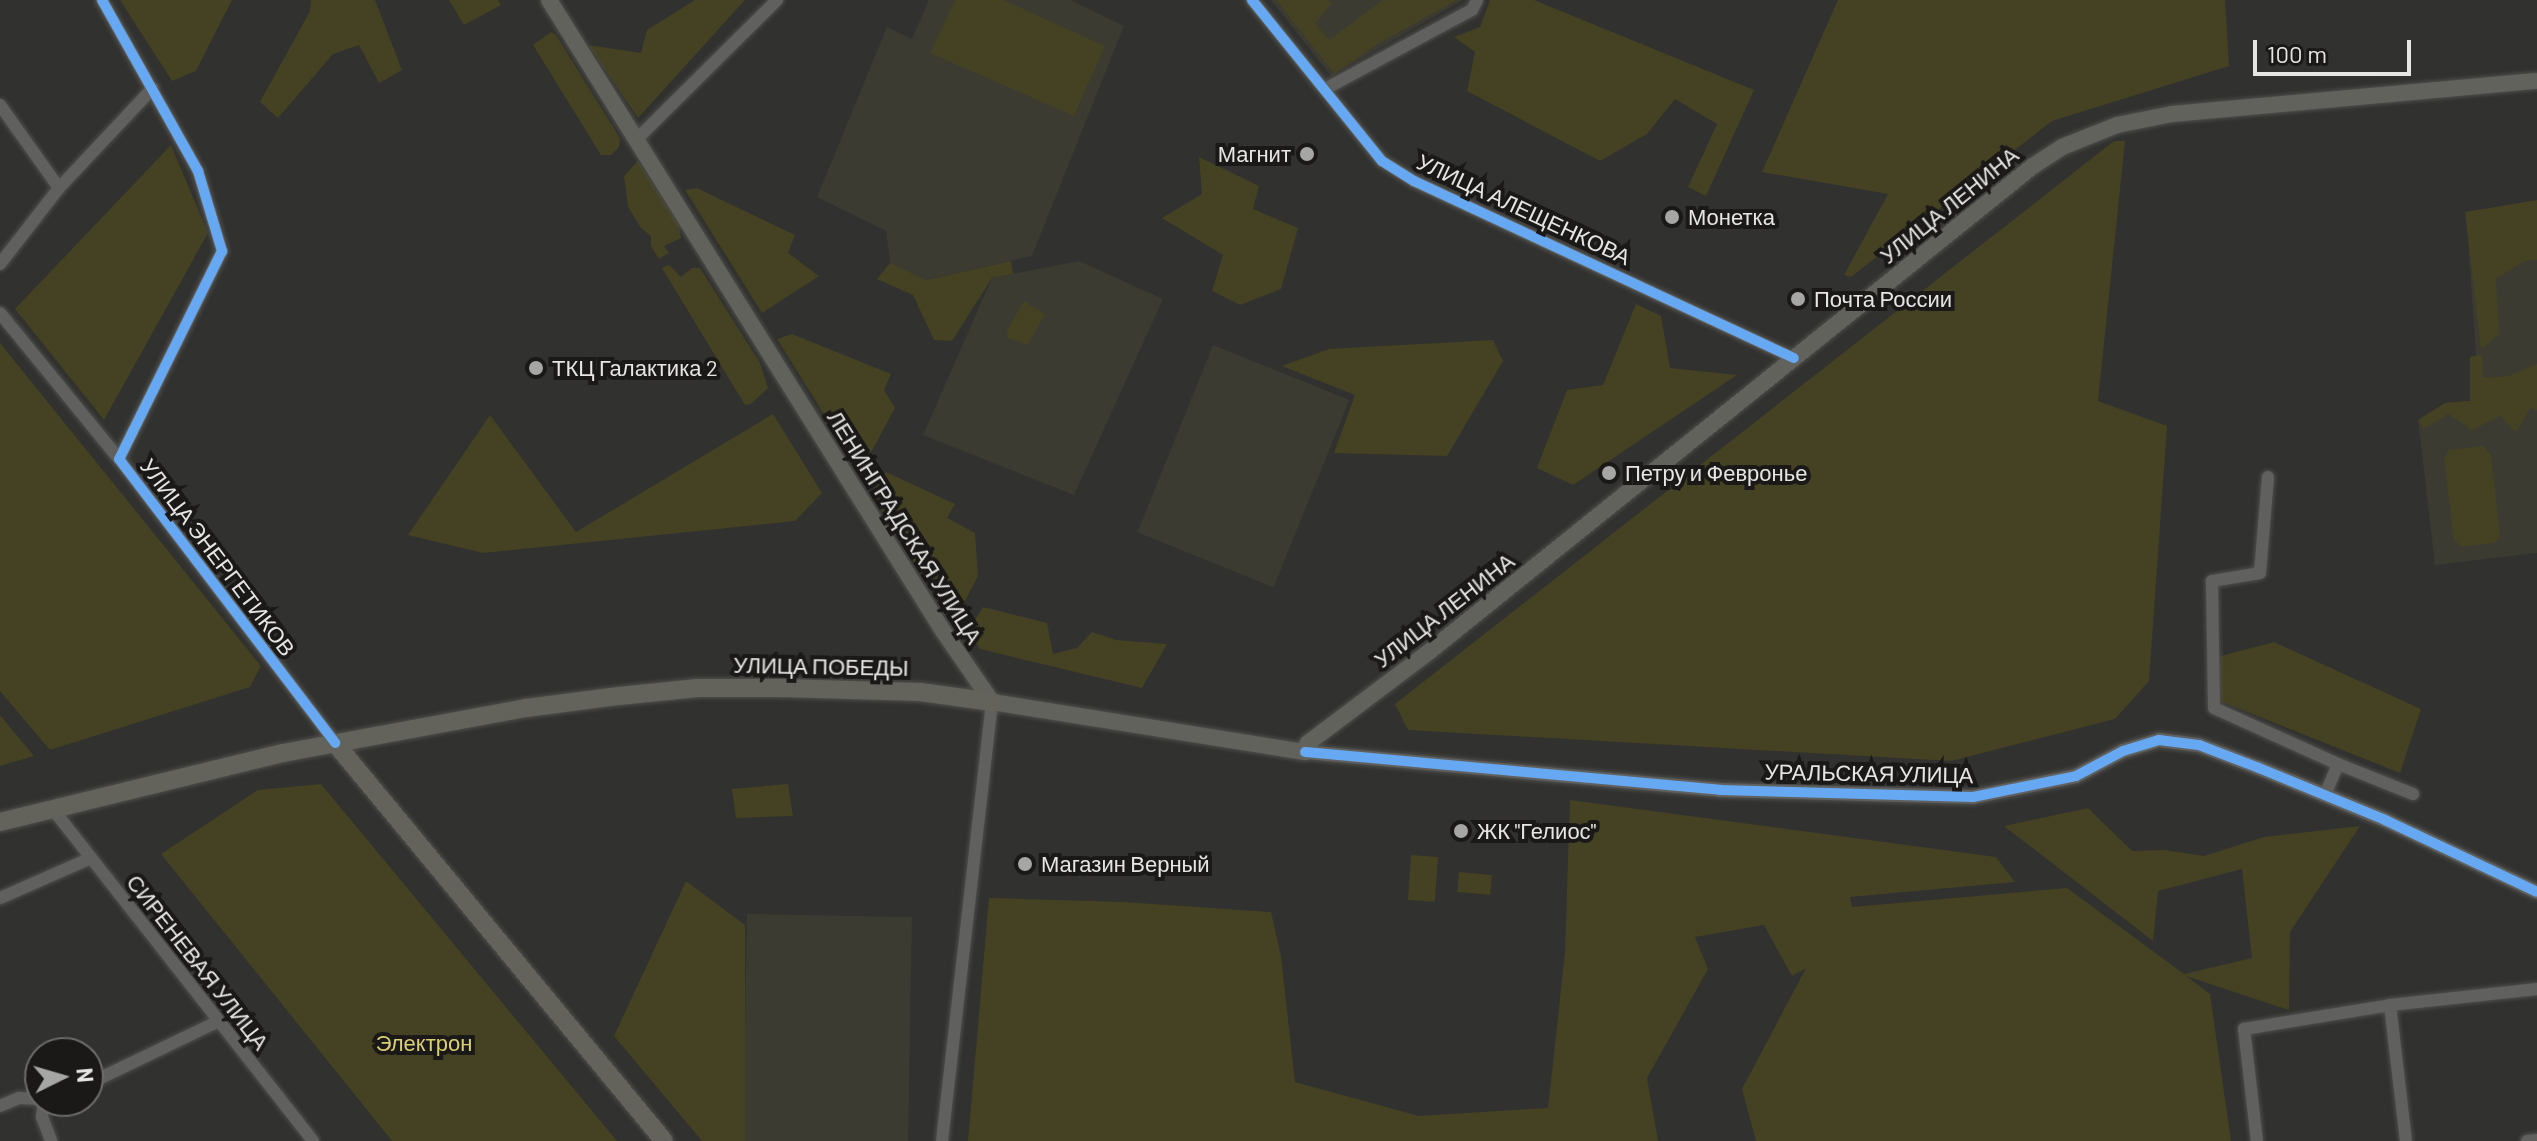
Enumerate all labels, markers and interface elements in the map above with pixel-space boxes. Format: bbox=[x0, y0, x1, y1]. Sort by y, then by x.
scale bar bbox=[2257, 24, 2415, 74]
text: 100 m bbox=[2267, 39, 2327, 68]
place label: Магнит bbox=[1218, 141, 1291, 167]
street label: УЛИЦА ЛЕНИНА bbox=[1875, 141, 2023, 269]
marker: Магнит bbox=[1298, 145, 1316, 163]
street label: УЛИЦА АЛЕЩЕНКОВА bbox=[1413, 148, 1635, 270]
place label: Монетка bbox=[1688, 204, 1775, 230]
marker: Монетка bbox=[1663, 208, 1681, 226]
place label: Почта России bbox=[1814, 286, 1952, 312]
marker: Почта России bbox=[1789, 290, 1807, 308]
place label: ТКЦ Галактика 2 bbox=[552, 355, 718, 381]
marker: ТКЦ Галактика 2 bbox=[527, 359, 545, 377]
street label: ЛЕНИНГРАДСКАЯ УЛИЦА bbox=[822, 405, 988, 649]
street label: УЛИЦА ЭНЕРГЕТИКОВ bbox=[135, 453, 301, 661]
place label: Петру и Февронье bbox=[1625, 460, 1807, 486]
marker: Петру и Февронье bbox=[1600, 464, 1618, 482]
street label: УЛИЦА ЛЕНИНА bbox=[1369, 547, 1519, 673]
street label: УЛИЦА ПОБЕДЫ bbox=[733, 651, 909, 681]
street label: УРАЛЬСКАЯ УЛИЦА bbox=[1764, 758, 1974, 788]
place label: ЖК "Гелиос" bbox=[1477, 818, 1596, 844]
marker: ЖК "Гелиос" bbox=[1452, 822, 1470, 840]
place label: Магазин Верный bbox=[1041, 851, 1210, 877]
marker: Магазин Верный bbox=[1016, 855, 1034, 873]
street label: СИРЕНЕВАЯ УЛИЦА bbox=[121, 869, 275, 1055]
park label: Электрон bbox=[376, 1030, 472, 1056]
north arrow bbox=[24, 1037, 104, 1117]
text: N bbox=[72, 1067, 100, 1084]

